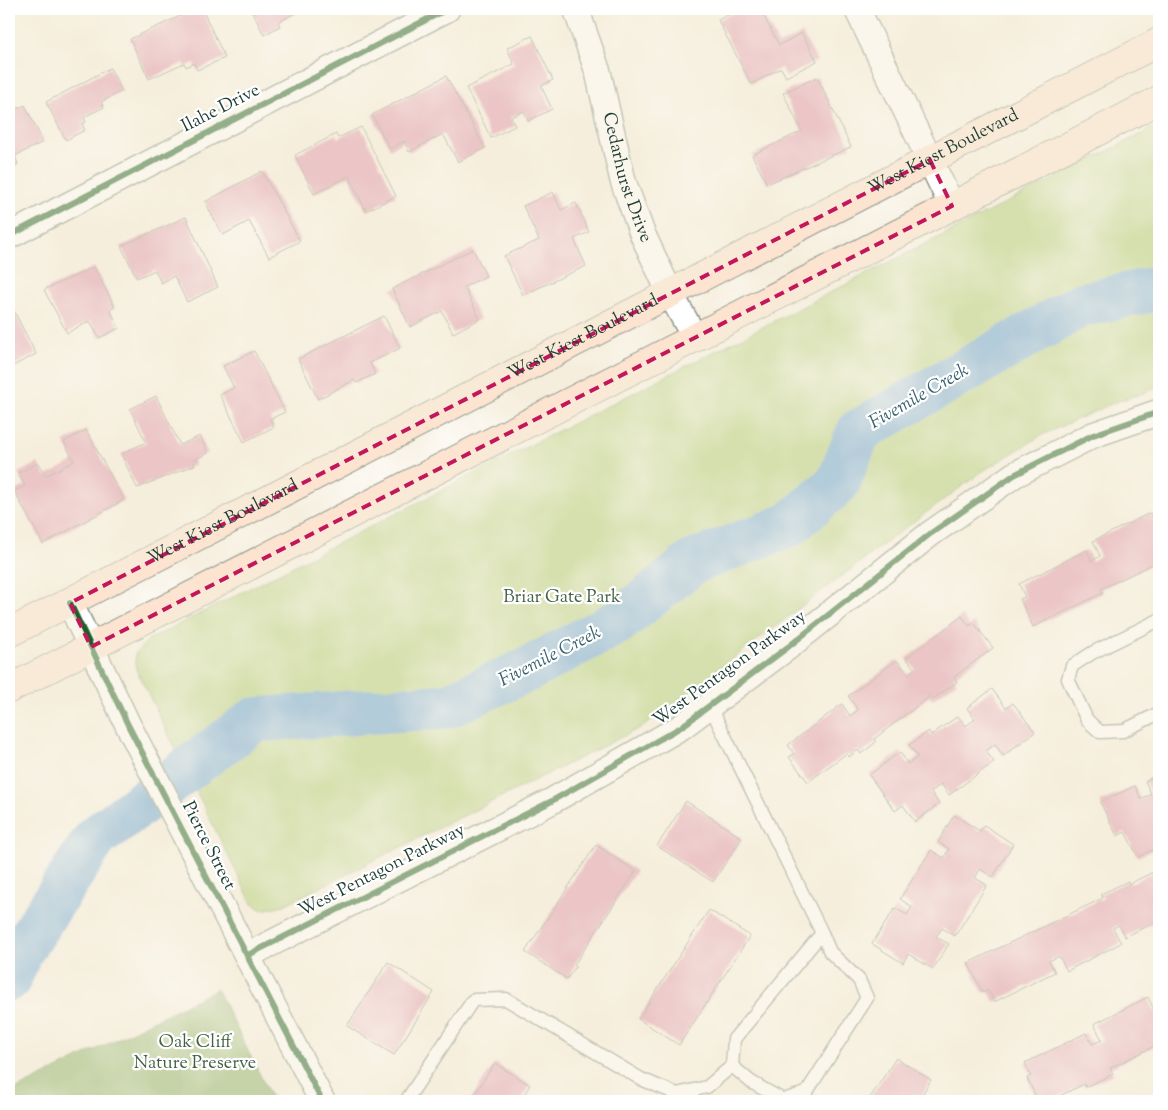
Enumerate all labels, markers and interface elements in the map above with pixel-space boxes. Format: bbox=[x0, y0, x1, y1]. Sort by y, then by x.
street label: Ilahe Drive bbox=[177, 78, 265, 140]
street label: West Kiest Boulevard bbox=[864, 103, 1024, 202]
street label: Cedarhurst Drive bbox=[595, 110, 658, 247]
street label: West Kiest Boulevard bbox=[504, 288, 663, 387]
water label: Fivemile Creek bbox=[864, 357, 974, 436]
street label: West Kiest Boulevard bbox=[144, 473, 303, 572]
park label: Briar Gate Park bbox=[503, 585, 621, 611]
street label: West Pentagon Parkway bbox=[648, 604, 812, 733]
water label: Fivemile Creek bbox=[494, 620, 606, 694]
street label: Pierce Street bbox=[174, 797, 242, 895]
street label: West Pentagon Parkway bbox=[294, 818, 470, 924]
park label: Oak Cliff Nature Preserve bbox=[134, 1030, 256, 1077]

